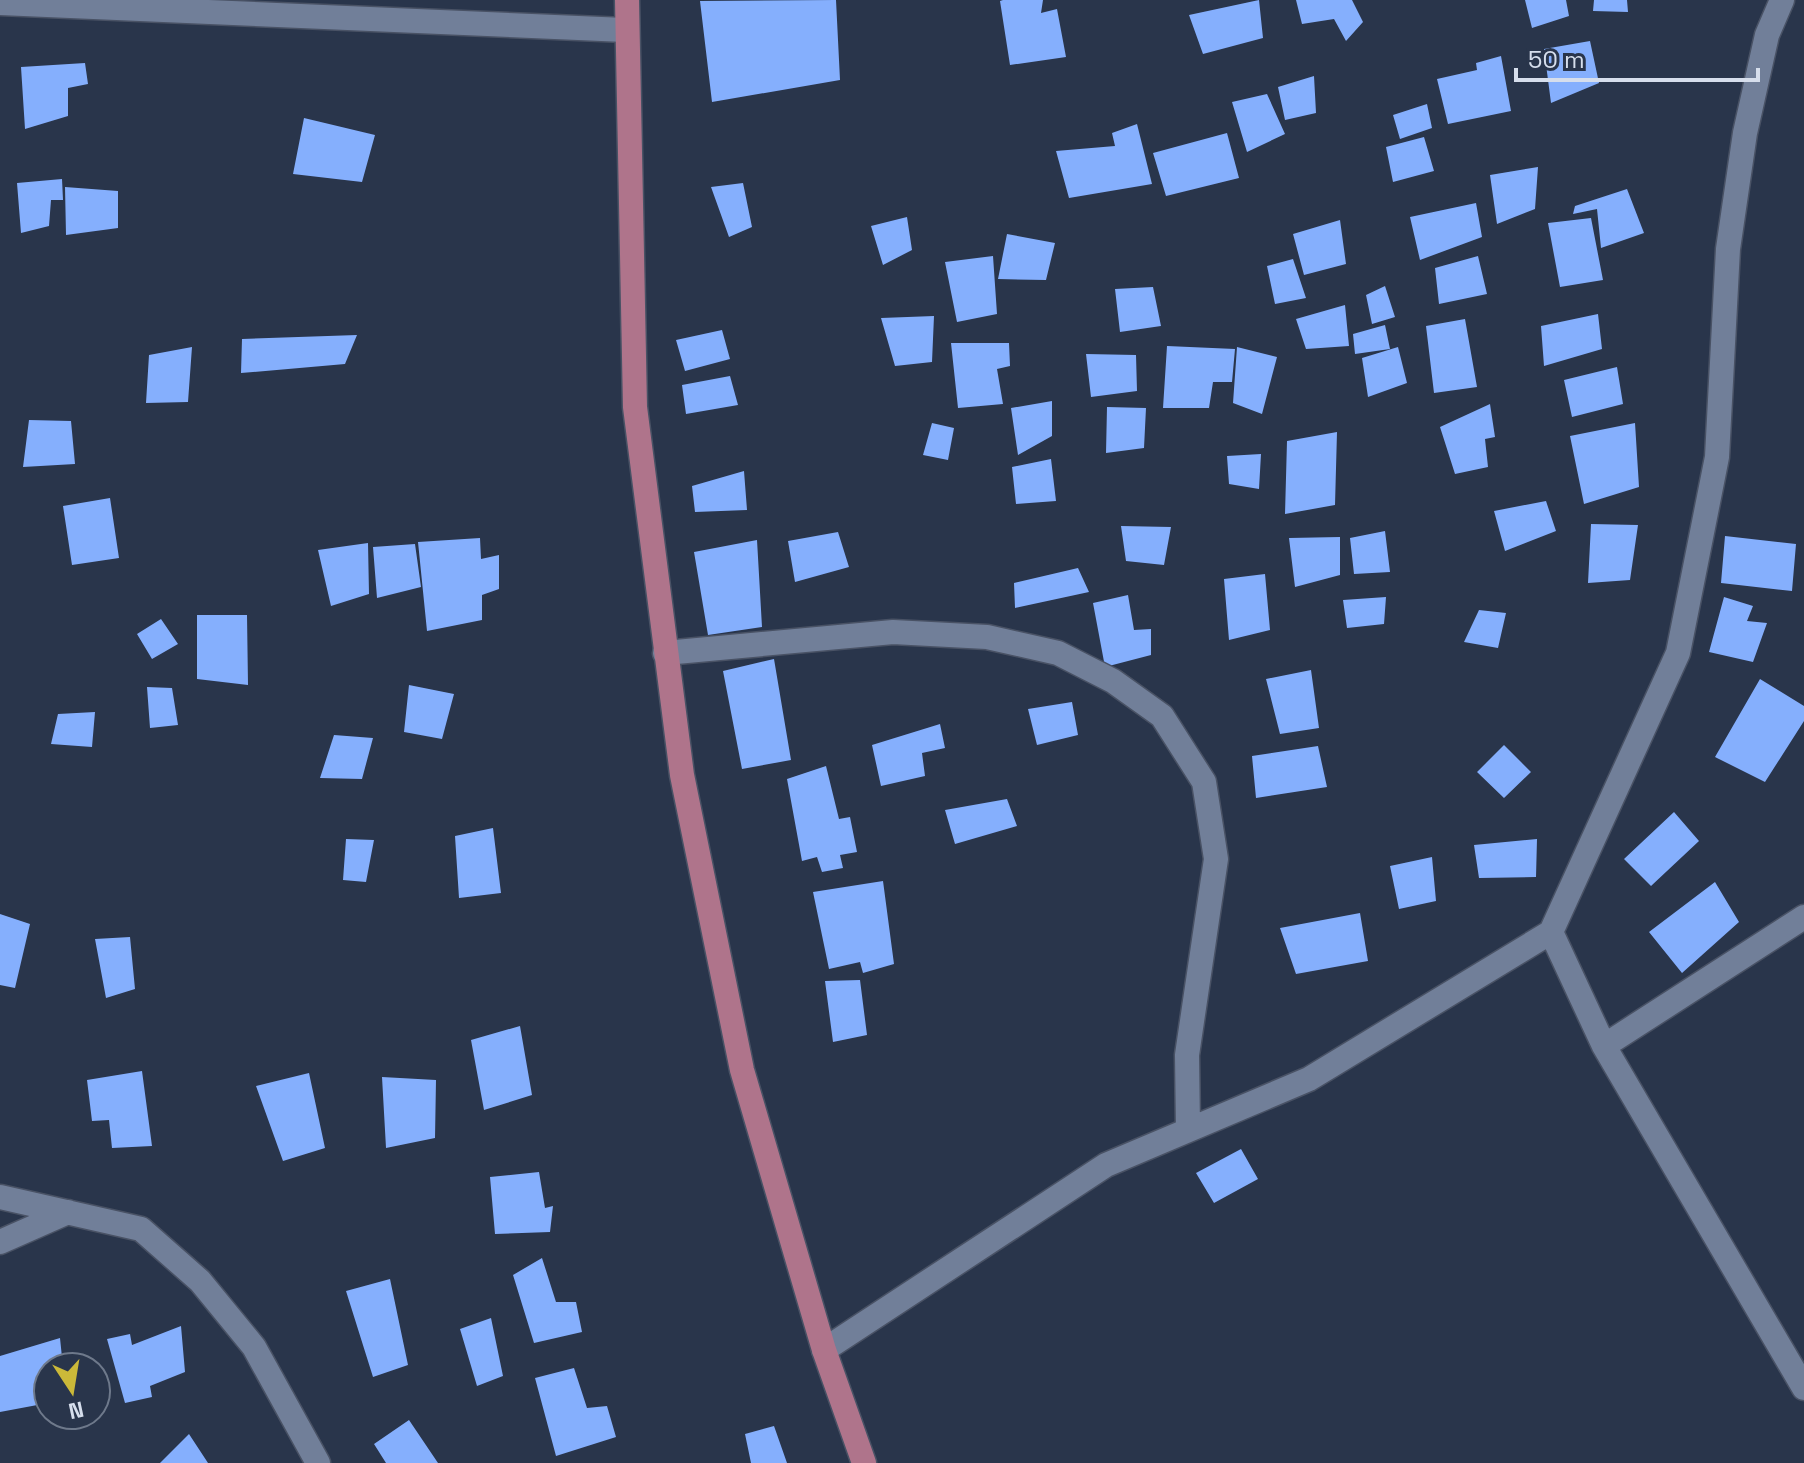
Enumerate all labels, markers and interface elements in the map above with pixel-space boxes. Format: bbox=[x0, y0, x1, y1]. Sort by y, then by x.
scale bar bbox=[1516, 32, 1758, 82]
text: 50 m bbox=[1528, 44, 1585, 75]
north arrow bbox=[32, 1351, 112, 1431]
text: N bbox=[66, 1395, 86, 1426]

